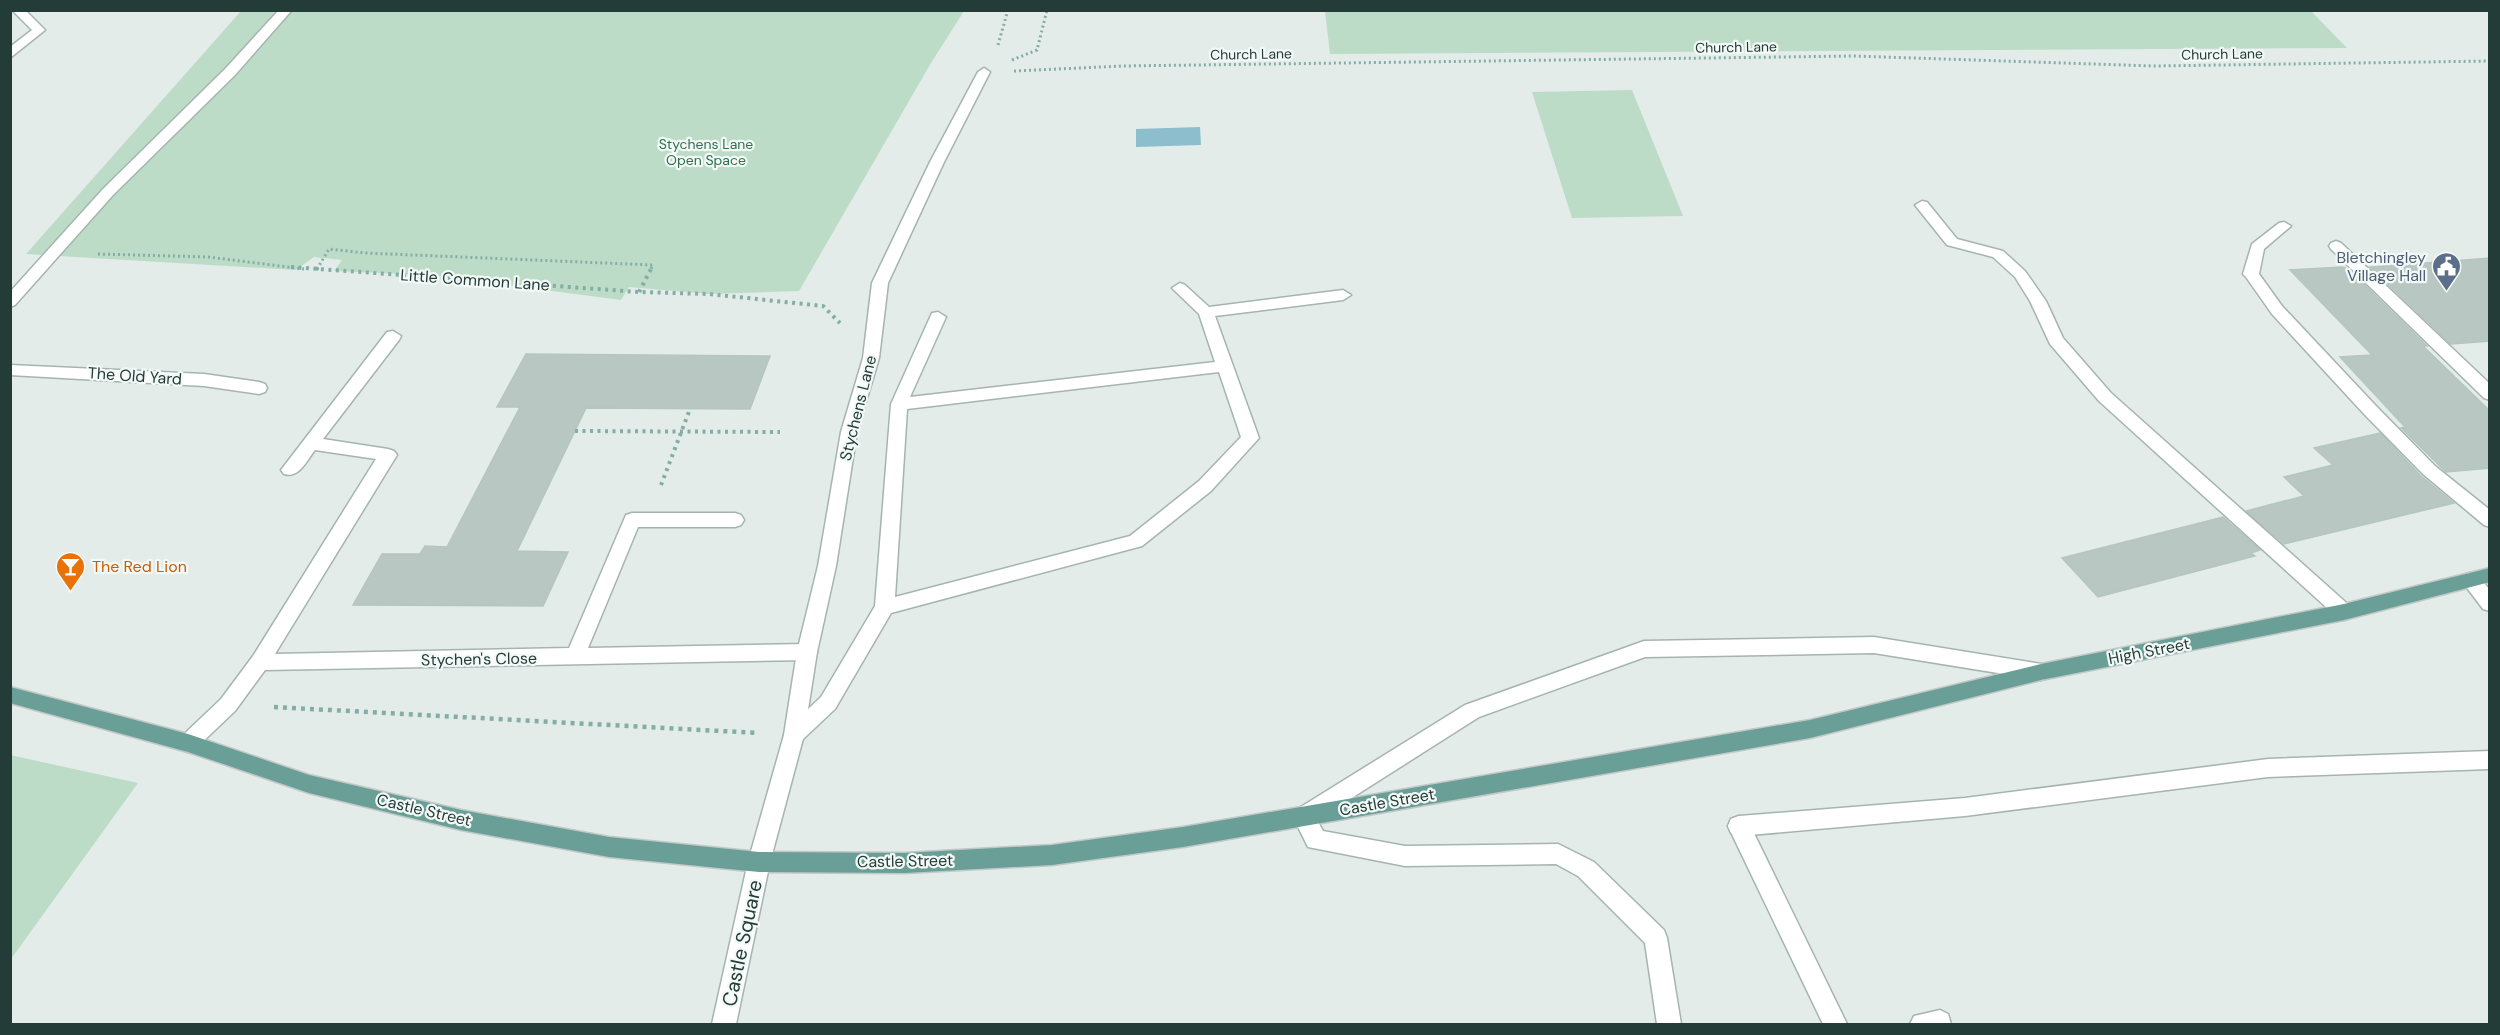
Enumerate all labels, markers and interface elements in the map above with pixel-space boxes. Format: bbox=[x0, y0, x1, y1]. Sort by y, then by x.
street label: Church Lane bbox=[1695, 37, 1777, 57]
street label: Church Lane bbox=[1210, 44, 1292, 64]
street label: Church Lane bbox=[2181, 44, 2263, 64]
park label: Stychens Lane Open Space bbox=[659, 135, 753, 169]
place label: Bletchingley Village Hall bbox=[2336, 247, 2426, 286]
public building icon: Bletchingley Village Hall bbox=[2431, 250, 2463, 292]
street label: Little Common Lane bbox=[400, 264, 550, 296]
street label: Stychens Lane bbox=[835, 353, 881, 463]
street label: The Old Yard bbox=[87, 362, 183, 390]
bar icon: The Red Lion bbox=[55, 550, 87, 592]
place label: The Red Lion bbox=[92, 556, 187, 577]
street label: High Street bbox=[2107, 633, 2191, 669]
street label: Stychen's Close bbox=[421, 647, 537, 671]
street label: Castle Street bbox=[1338, 783, 1436, 821]
street label: Castle Street bbox=[375, 789, 473, 831]
street label: Castle Street bbox=[857, 850, 953, 872]
street label: Castle Square bbox=[716, 877, 768, 1009]

